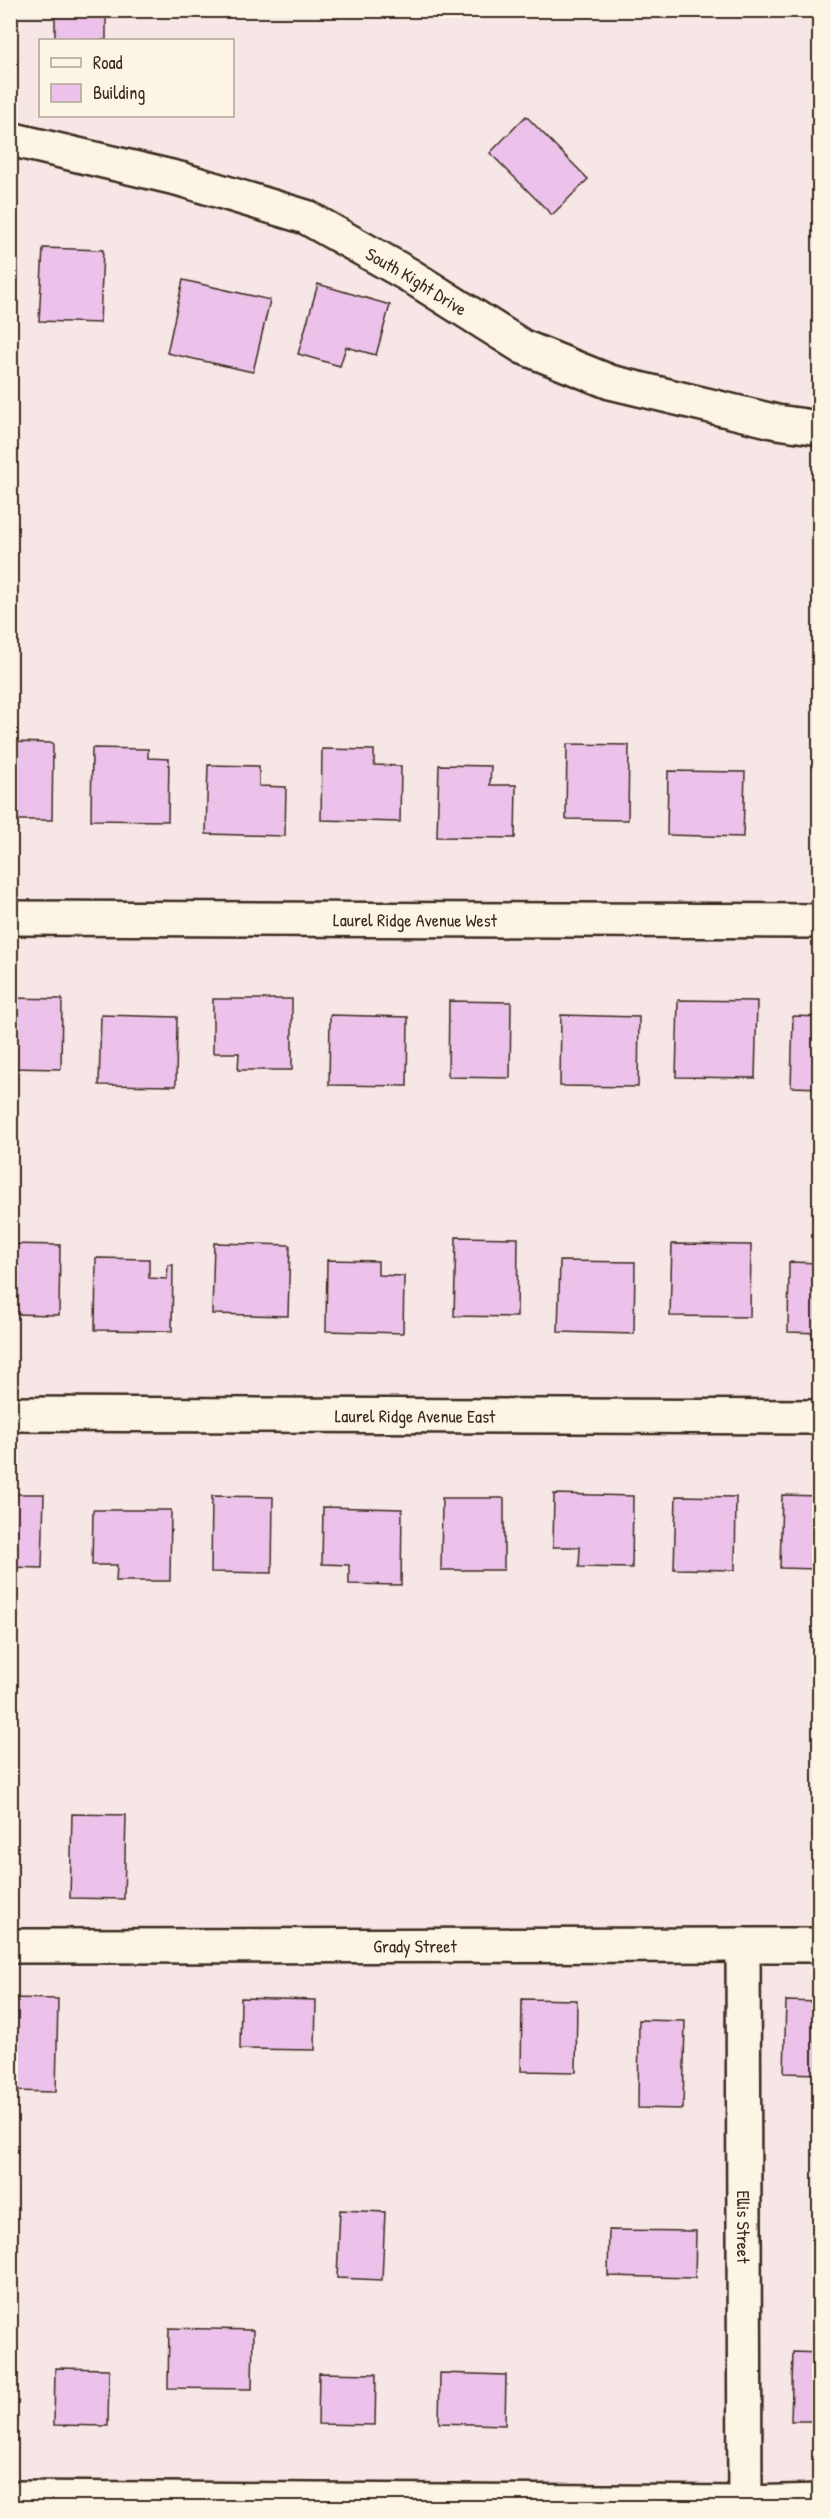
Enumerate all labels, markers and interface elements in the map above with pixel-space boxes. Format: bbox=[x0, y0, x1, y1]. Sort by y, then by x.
legend bbox=[39, 39, 234, 117]
text: Road bbox=[93, 50, 123, 75]
text: Building bbox=[93, 80, 145, 105]
street label: South Kight Drive bbox=[362, 241, 472, 321]
street label: Laurel Ridge Avenue West bbox=[333, 907, 498, 932]
street label: Laurel Ridge Avenue East bbox=[335, 1403, 496, 1428]
street label: Grady Street bbox=[373, 1933, 458, 1958]
street label: Ellis Street bbox=[731, 2191, 757, 2264]

